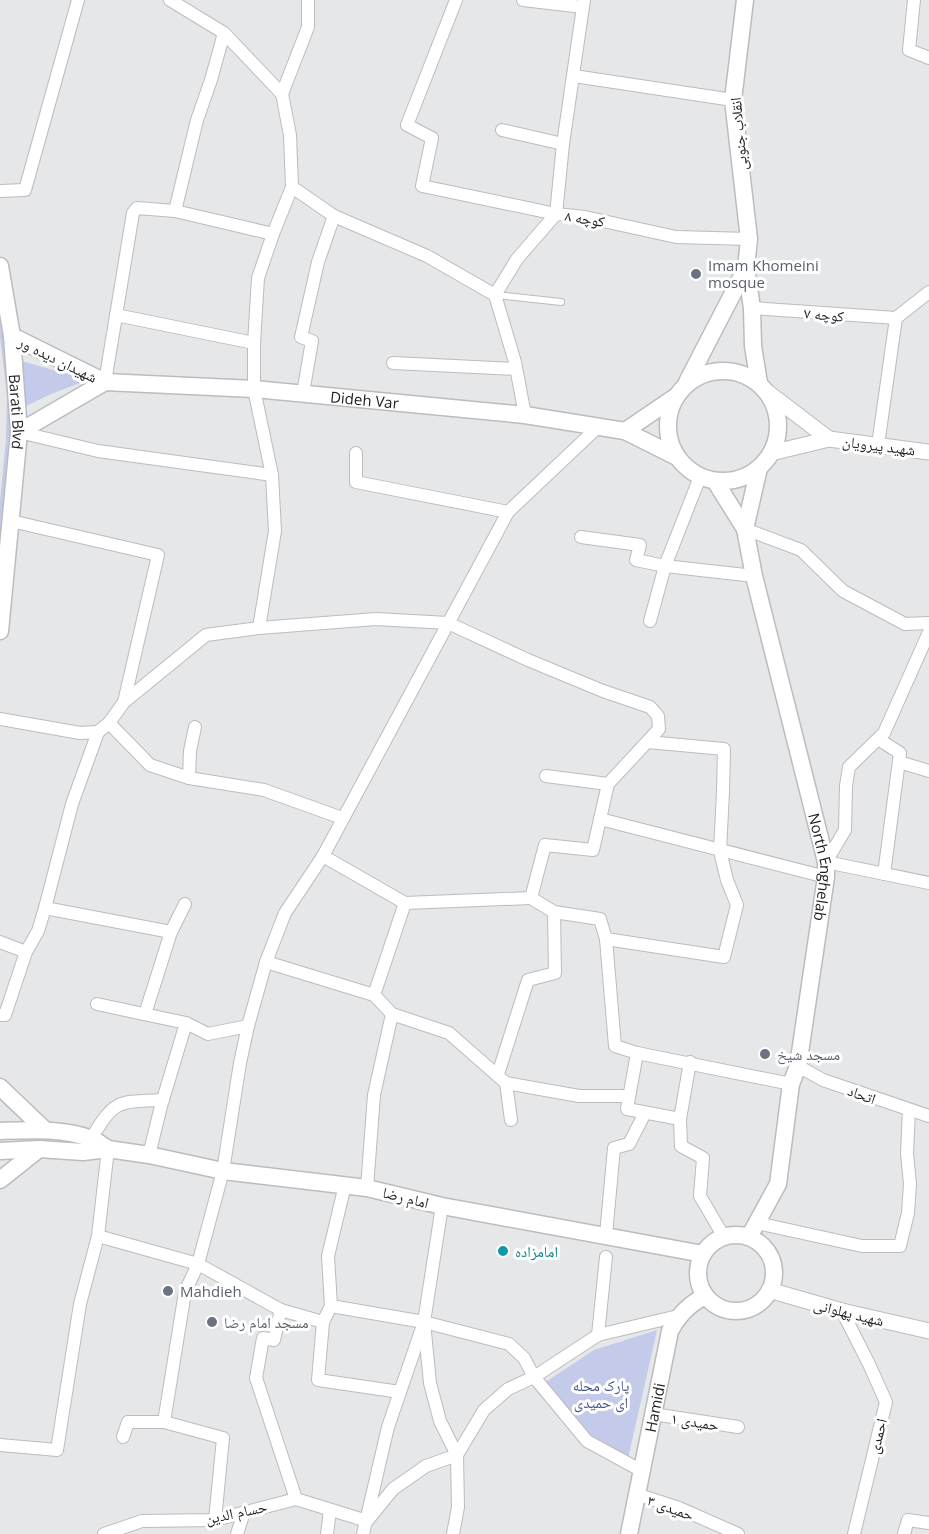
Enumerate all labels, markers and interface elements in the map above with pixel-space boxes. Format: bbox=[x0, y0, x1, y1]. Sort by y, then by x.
street label: انقلاب جنوبی bbox=[725, 96, 752, 171]
street label: کوچه ۸ bbox=[564, 205, 606, 231]
place label: Imam Khomeini mosque bbox=[708, 255, 819, 292]
marker: Imam Khomeini mosque bbox=[689, 267, 703, 281]
street label: کوچه ۷ bbox=[803, 302, 845, 326]
street label: شهیدان دیده ور bbox=[14, 331, 101, 388]
street label: Barati Blvd bbox=[5, 373, 29, 450]
street label: Dideh Var bbox=[329, 386, 400, 413]
street label: شهید پیرویان bbox=[841, 431, 917, 460]
street label: North Enghelab bbox=[804, 811, 836, 922]
place label: مسجد شیخ bbox=[777, 1044, 840, 1065]
marker: مسجد شیخ bbox=[758, 1047, 772, 1061]
street label: اتحاد bbox=[845, 1080, 879, 1108]
street label: امام رضا bbox=[381, 1182, 431, 1213]
place label: امامزاده bbox=[515, 1241, 558, 1261]
marker: امامزاده bbox=[496, 1244, 510, 1258]
place label: Mahdieh bbox=[180, 1281, 242, 1301]
marker: Mahdieh bbox=[161, 1284, 175, 1298]
street label: شهید پهلوانی bbox=[812, 1294, 886, 1331]
place label: مسجد امام رضا bbox=[224, 1312, 309, 1333]
marker: مسجد امام رضا bbox=[205, 1315, 219, 1329]
park label: پارک محله ای حمیدی bbox=[573, 1375, 629, 1413]
street label: Hamidi bbox=[640, 1381, 669, 1434]
street label: حمیدی ۱ bbox=[669, 1407, 721, 1436]
street label: احمدی bbox=[863, 1416, 892, 1456]
street label: حمیدی ۳ bbox=[645, 1489, 697, 1526]
street label: حسام الدین bbox=[203, 1496, 269, 1529]

